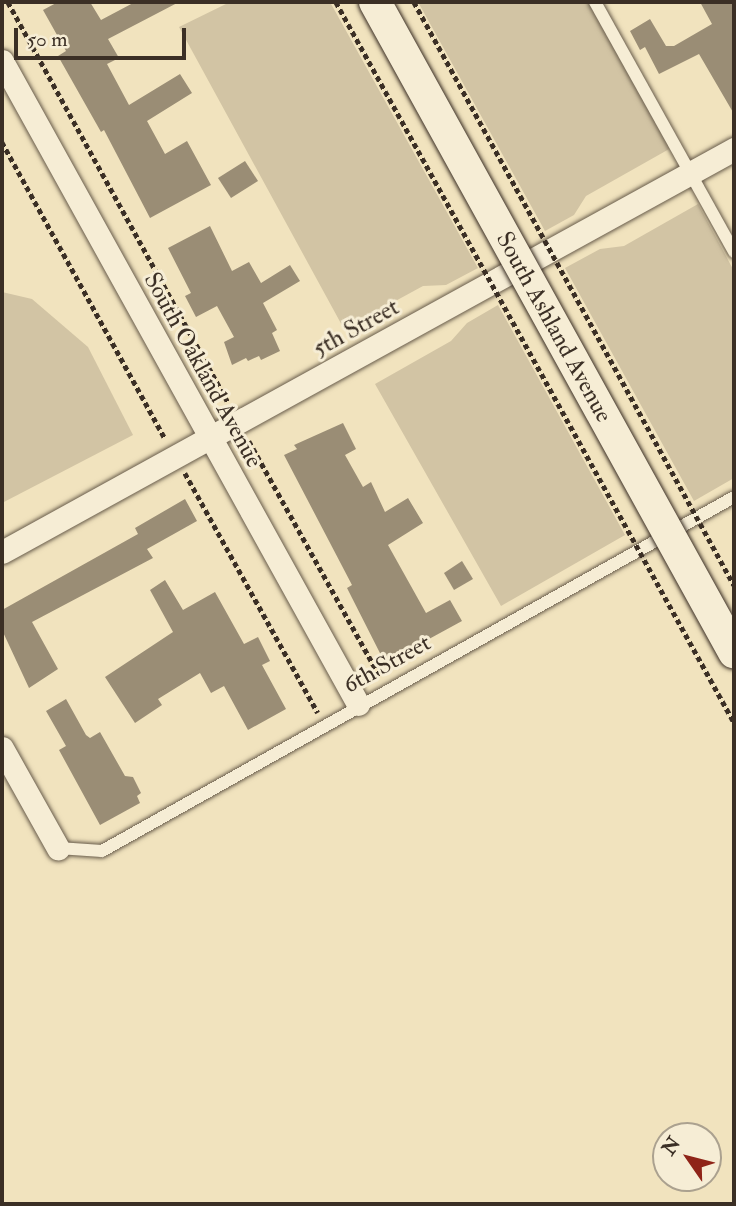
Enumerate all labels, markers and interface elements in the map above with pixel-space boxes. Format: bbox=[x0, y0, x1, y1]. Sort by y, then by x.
scale bar bbox=[18, 14, 189, 58]
text: 50 m bbox=[27, 26, 68, 53]
street label: South Ashland Avenue bbox=[490, 227, 618, 427]
street label: South Oakland Avenue bbox=[138, 268, 268, 472]
street label: 5th Street bbox=[308, 293, 404, 363]
street label: 6th Street bbox=[338, 628, 436, 700]
north arrow bbox=[652, 1122, 722, 1192]
text: N bbox=[657, 1132, 686, 1160]

